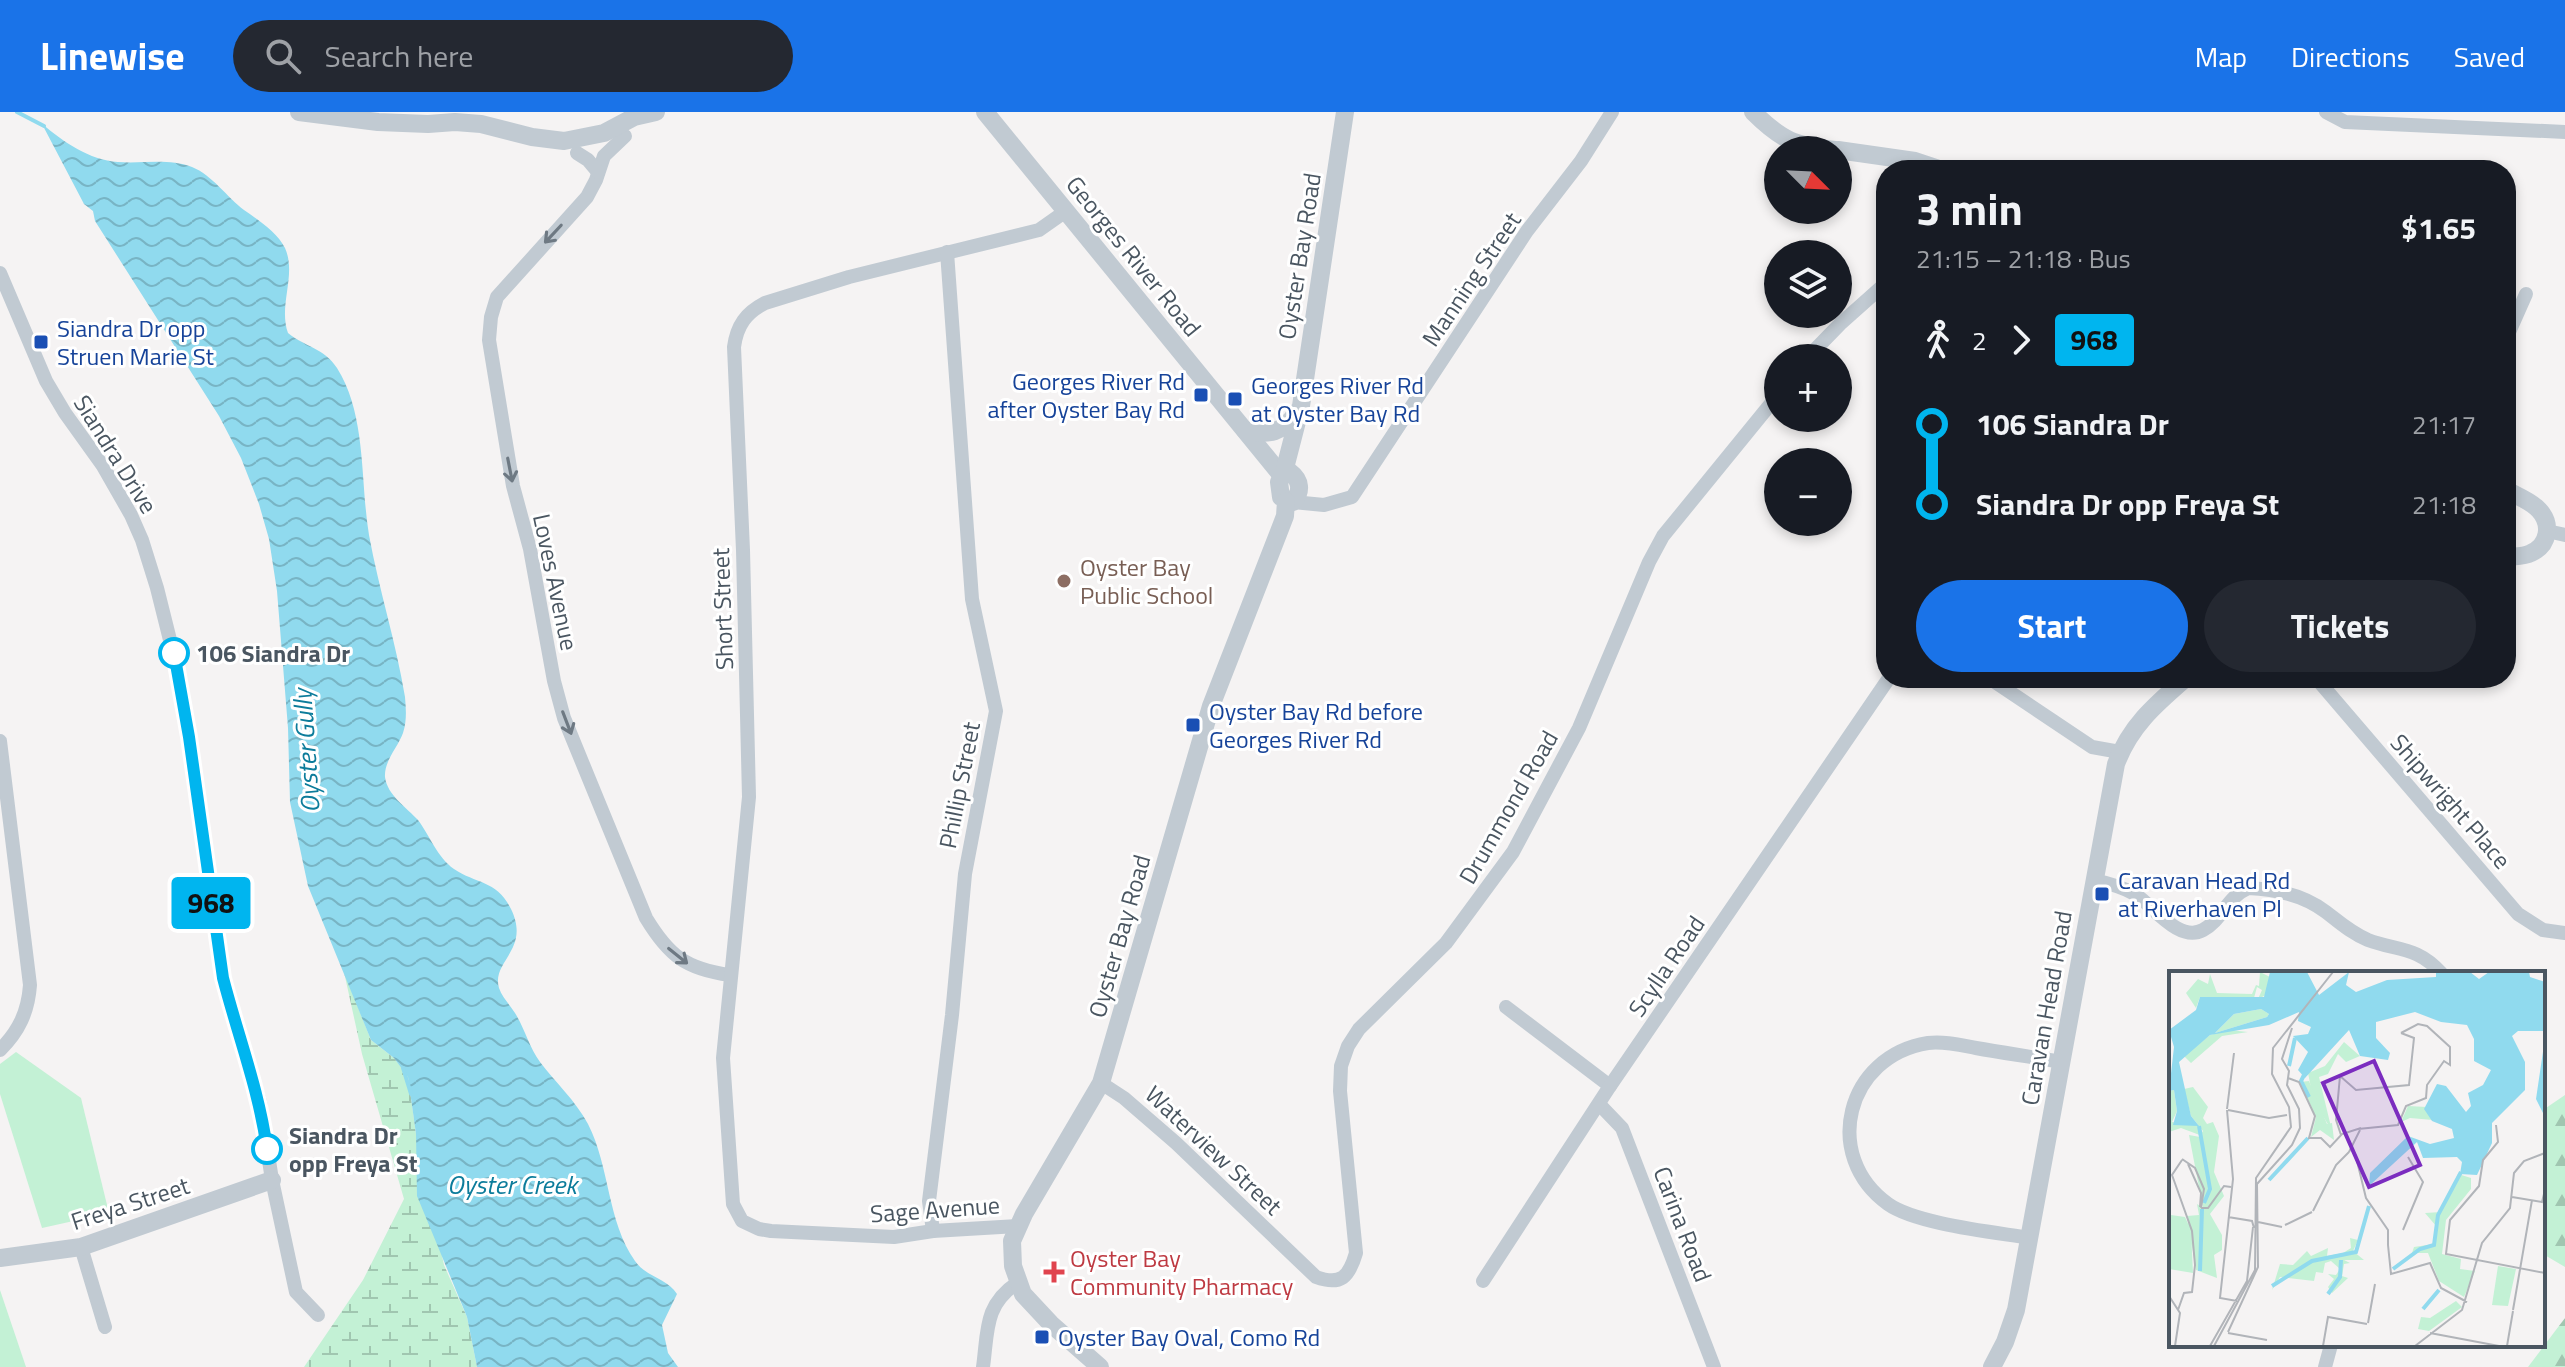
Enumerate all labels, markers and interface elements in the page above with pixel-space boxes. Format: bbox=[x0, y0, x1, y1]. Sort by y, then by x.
search box bbox=[233, 20, 793, 92]
text: Linewise bbox=[40, 27, 185, 85]
text: Search here bbox=[325, 33, 473, 79]
icon: search bbox=[261, 34, 305, 78]
text: Map bbox=[2195, 35, 2247, 78]
text: Directions bbox=[2291, 35, 2410, 78]
text: Saved bbox=[2454, 35, 2525, 78]
north arrow bbox=[1764, 136, 1852, 224]
map controls bbox=[1764, 136, 1852, 536]
street label: Georges River Road bbox=[1058, 168, 1210, 344]
street label: Oyster Bay Road bbox=[1268, 170, 1330, 342]
text: 3 min bbox=[1916, 175, 2023, 242]
street label: Manning Street bbox=[1413, 204, 1530, 354]
text: $1.65 bbox=[2401, 205, 2476, 251]
one-way arrow bbox=[545, 224, 563, 244]
text: 21:15 – 21:18 · Bus bbox=[1916, 239, 2131, 278]
button: layers bbox=[1764, 240, 1852, 328]
place label: Siandra Dr opp Struen Marie St bbox=[57, 310, 214, 374]
icon: walk bbox=[1916, 318, 1960, 362]
icon: forward bbox=[1999, 318, 2043, 362]
text: 968 bbox=[2071, 318, 2118, 361]
text: 2 bbox=[1972, 321, 1987, 360]
marker: Siandra Dr opp Struen Marie St bbox=[32, 333, 50, 351]
button: + bbox=[1764, 344, 1852, 432]
place label: Georges River Rd after Oyster Bay Rd bbox=[988, 363, 1185, 427]
place label: Georges River Rd at Oyster Bay Rd bbox=[1251, 367, 1424, 431]
marker: Georges River Rd after Oyster Bay Rd bbox=[1192, 386, 1210, 404]
street label: Siandra Drive bbox=[65, 388, 167, 520]
marker: Georges River Rd at Oyster Bay Rd bbox=[1226, 390, 1244, 408]
text: 106 Siandra Dr bbox=[1976, 401, 2169, 447]
text: 21:17 bbox=[2412, 405, 2476, 444]
button: − bbox=[1764, 448, 1852, 536]
one-way arrow bbox=[503, 457, 518, 482]
text: Siandra Dr opp Freya St bbox=[1976, 481, 2279, 527]
text: 21:18 bbox=[2412, 485, 2476, 524]
street label: Loves Avenue bbox=[524, 510, 588, 654]
street label: Short Street bbox=[702, 547, 742, 671]
place label: Oyster Bay Public School bbox=[1080, 549, 1213, 613]
marker: Oyster Bay Public School bbox=[1055, 572, 1073, 590]
button: Start bbox=[1916, 580, 2188, 672]
button: Tickets bbox=[2204, 580, 2476, 672]
place label: 106 Siandra Dr bbox=[196, 635, 350, 671]
marker: 106 Siandra Dr bbox=[159, 638, 189, 668]
water label: Oyster Gully bbox=[282, 685, 330, 814]
place label: Oyster Bay Rd before Georges River Rd bbox=[1209, 693, 1423, 757]
one-way arrow bbox=[561, 710, 575, 735]
marker: Oyster Bay Rd before Georges River Rd bbox=[1184, 716, 1202, 734]
street label: Phillip Street bbox=[929, 718, 989, 852]
street label: Drummond Road bbox=[1449, 723, 1567, 891]
street label: Shipwright Place bbox=[2382, 726, 2520, 876]
street label: Oyster Bay Road bbox=[1079, 850, 1159, 1022]
place label: Caravan Head Rd at Riverhaven Pl bbox=[2118, 862, 2290, 926]
line badge: 968 bbox=[165, 877, 257, 929]
text: 968 bbox=[187, 881, 235, 924]
marker: Caravan Head Rd at Riverhaven Pl bbox=[2093, 885, 2111, 903]
street label: Scylla Road bbox=[1619, 908, 1713, 1024]
street label: Caravan Head Road bbox=[2011, 908, 2081, 1108]
one-way arrow bbox=[667, 947, 688, 964]
inset map bbox=[2169, 971, 2545, 1347]
street label: Waterview Street bbox=[1137, 1077, 1291, 1224]
place label: Siandra Dr opp Freya St bbox=[289, 1117, 418, 1181]
marker: Siandra Dr opp Freya St bbox=[252, 1134, 282, 1164]
street label: Carina Road bbox=[1645, 1161, 1721, 1287]
water label: Oyster Creek bbox=[447, 1165, 580, 1204]
street label: Freya Street bbox=[66, 1167, 194, 1239]
street label: Sage Avenue bbox=[869, 1187, 1001, 1231]
place label: Oyster Bay Community Pharmacy bbox=[1070, 1240, 1294, 1304]
marker: Oyster Bay Community Pharmacy bbox=[1045, 1263, 1063, 1281]
place label: Oyster Bay Oval, Como Rd bbox=[1058, 1319, 1320, 1355]
marker: Oyster Bay Oval, Como Rd bbox=[1033, 1328, 1051, 1346]

